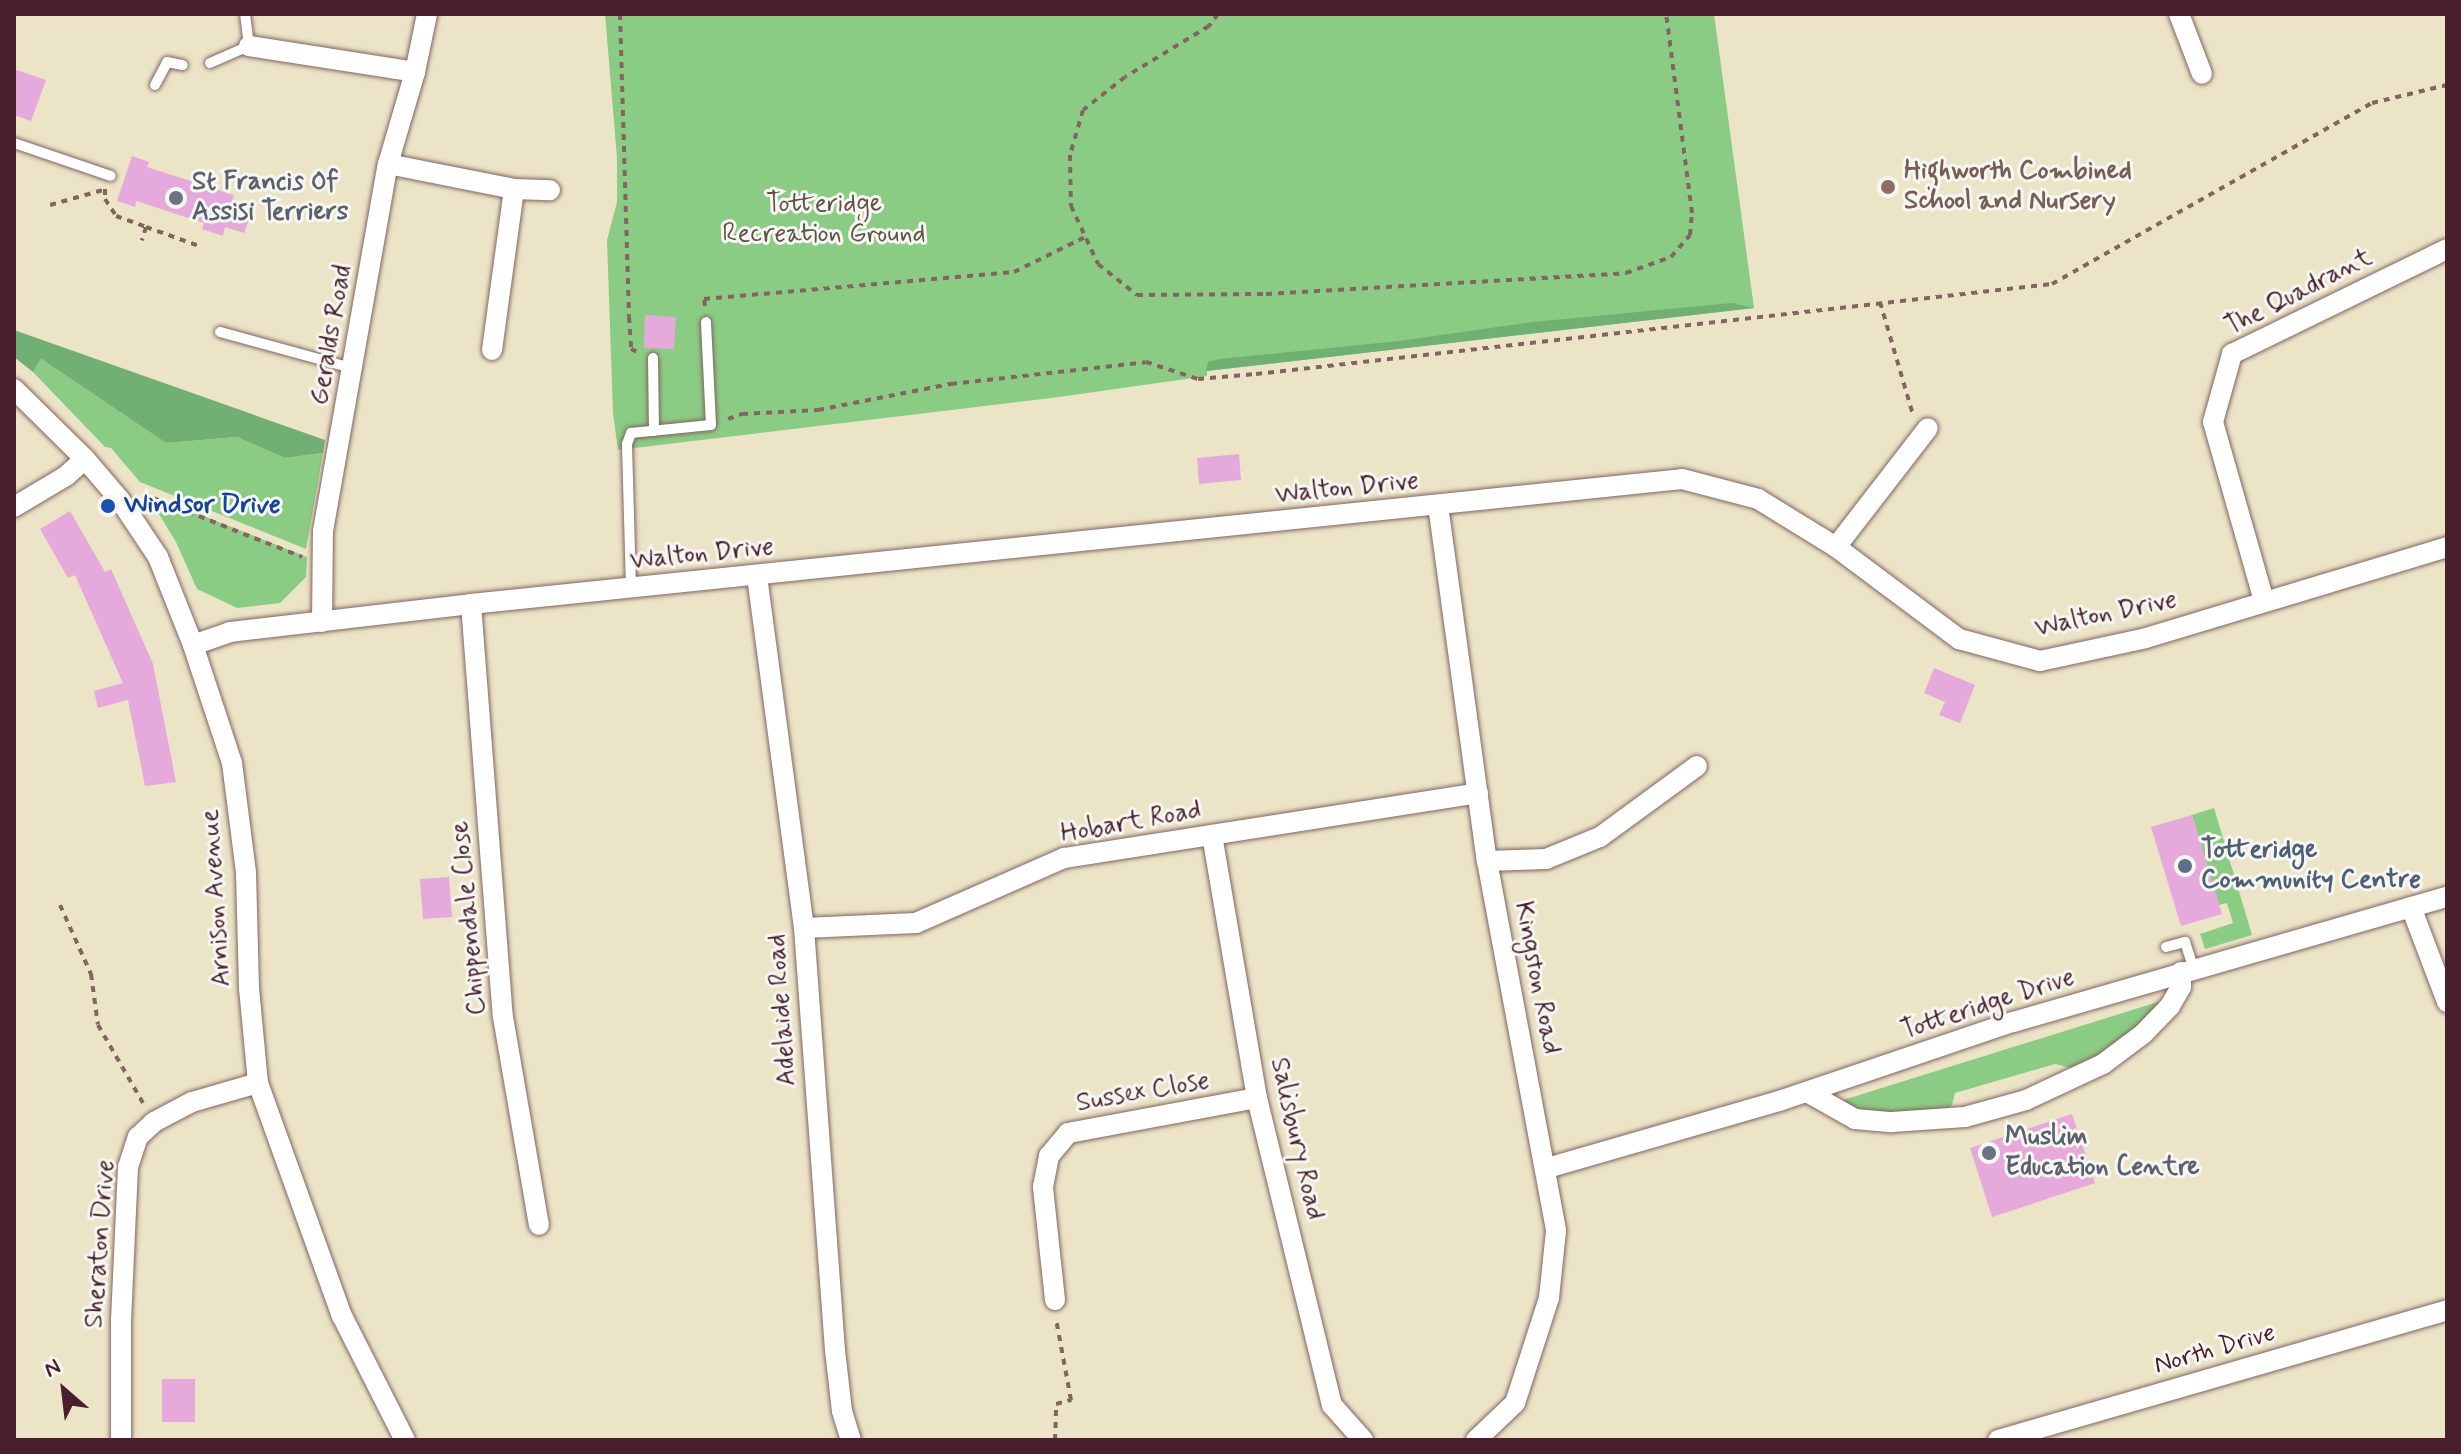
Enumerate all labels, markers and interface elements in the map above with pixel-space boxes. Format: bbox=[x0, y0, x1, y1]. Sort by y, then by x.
place label: Highworth Combined School and Nursery bbox=[1904, 156, 2132, 218]
place label: St Francis Of Assisi Terriers bbox=[192, 167, 348, 228]
marker: Highworth Combined School and Nursery bbox=[1879, 178, 1897, 196]
marker: St Francis Of Assisi Terriers bbox=[167, 189, 185, 207]
park label: Totteridge Recreation Ground bbox=[723, 189, 925, 250]
street label: The Quadrant bbox=[2224, 244, 2374, 342]
street label: Geralds Road bbox=[304, 263, 360, 407]
street label: Walton Drive bbox=[1275, 466, 1419, 512]
place label: Windsor Drive bbox=[124, 490, 279, 522]
marker: Windsor Drive bbox=[99, 497, 117, 515]
street label: Walton Drive bbox=[630, 532, 774, 578]
street label: Walton Drive bbox=[2033, 585, 2179, 645]
street label: Hobart Road bbox=[1058, 795, 1204, 851]
street label: Arnison Avenue bbox=[196, 812, 238, 984]
street label: Chippendale Close bbox=[446, 818, 494, 1018]
place label: Totteridge Community Centre bbox=[2201, 835, 2421, 896]
marker: Totteridge Community Centre bbox=[2176, 857, 2194, 875]
street label: Kingston Road bbox=[1506, 900, 1566, 1056]
street label: Adelaide Road bbox=[762, 933, 804, 1087]
street label: Totteridge Drive bbox=[1897, 962, 2079, 1048]
street label: Salisbury Road bbox=[1262, 1055, 1330, 1223]
street label: Sussex Close bbox=[1074, 1066, 1212, 1120]
place label: Muslim Education Centre bbox=[2005, 1122, 2196, 1184]
marker: Muslim Education Centre bbox=[1980, 1144, 1998, 1162]
street label: Sheraton Drive bbox=[80, 1160, 122, 1328]
street label: North Drive bbox=[2151, 1318, 2279, 1382]
north arrow bbox=[24, 1350, 104, 1430]
text: N bbox=[40, 1353, 66, 1385]

